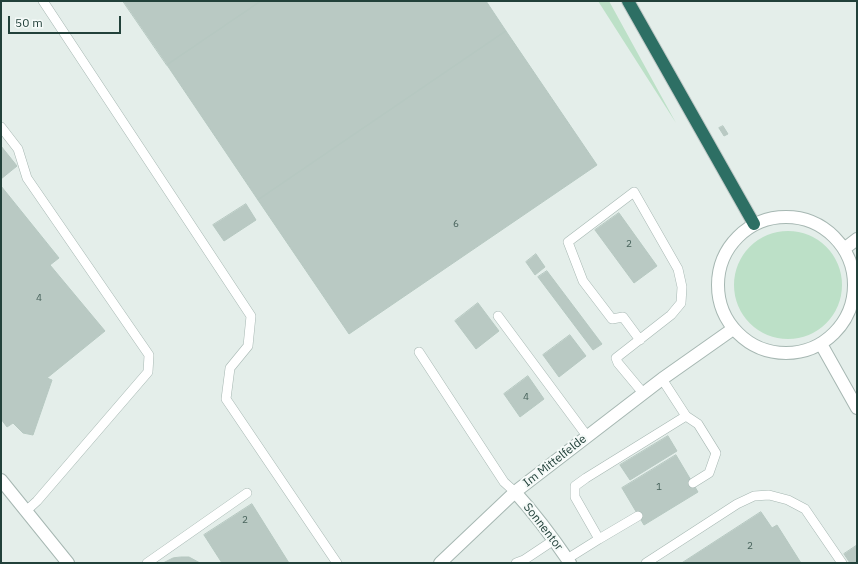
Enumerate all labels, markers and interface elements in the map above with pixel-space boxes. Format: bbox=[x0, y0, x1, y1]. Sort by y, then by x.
scale bar bbox=[10, 8, 123, 34]
text: 50 m bbox=[15, 15, 43, 30]
house number: 6 bbox=[453, 218, 459, 230]
house number: 2 bbox=[626, 238, 632, 250]
house number: 4 bbox=[36, 292, 42, 304]
house number: 4 bbox=[523, 391, 529, 403]
street label: Im Mittelfelde bbox=[521, 432, 589, 490]
house number: 1 bbox=[656, 481, 662, 493]
street label: Sonnentor bbox=[520, 500, 566, 554]
house number: 2 bbox=[242, 514, 248, 526]
house number: 2 bbox=[747, 540, 753, 552]

